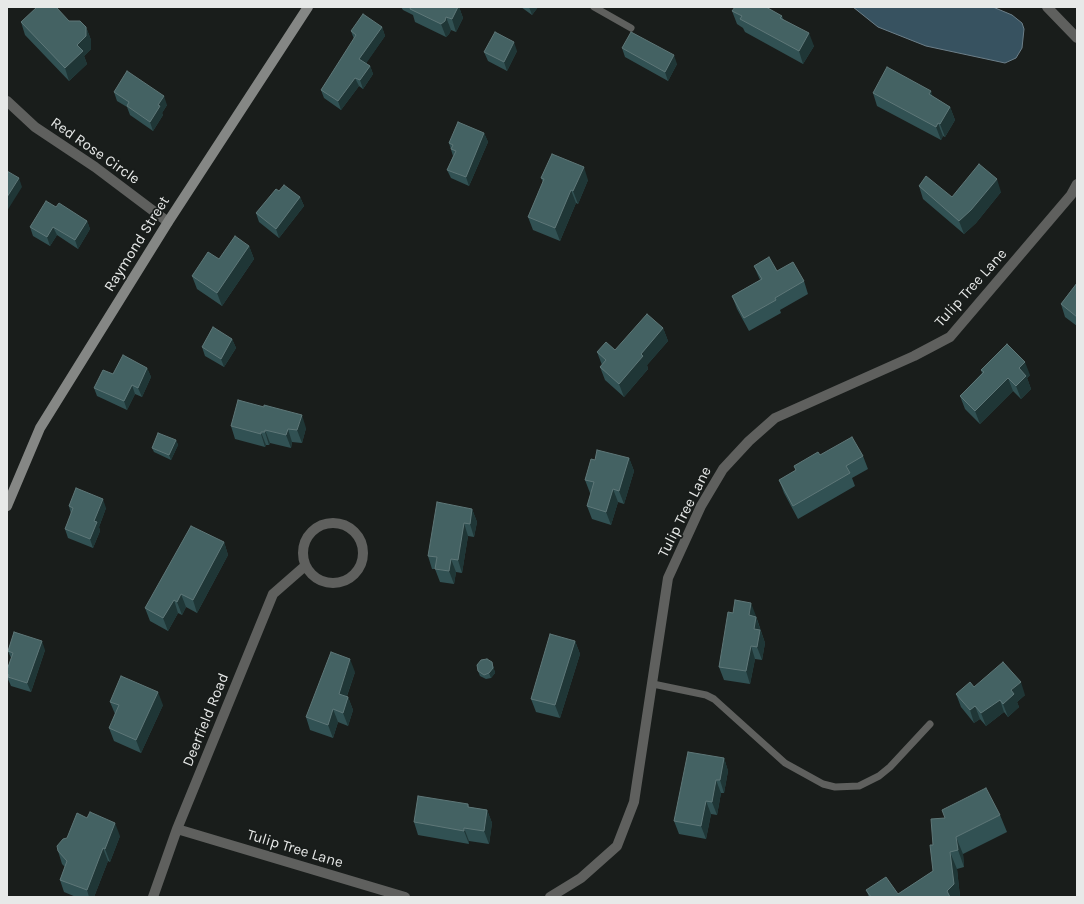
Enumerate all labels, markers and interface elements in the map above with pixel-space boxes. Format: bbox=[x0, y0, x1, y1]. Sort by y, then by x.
street label: Red Rose Circle bbox=[47, 114, 143, 188]
street label: Raymond Street bbox=[100, 193, 174, 295]
street label: Tulip Tree Lane bbox=[931, 245, 1011, 331]
street label: Tulip Tree Lane bbox=[654, 464, 716, 560]
street label: Deerfield Road bbox=[179, 671, 233, 769]
street label: Tulip Tree Lane bbox=[245, 826, 345, 872]

